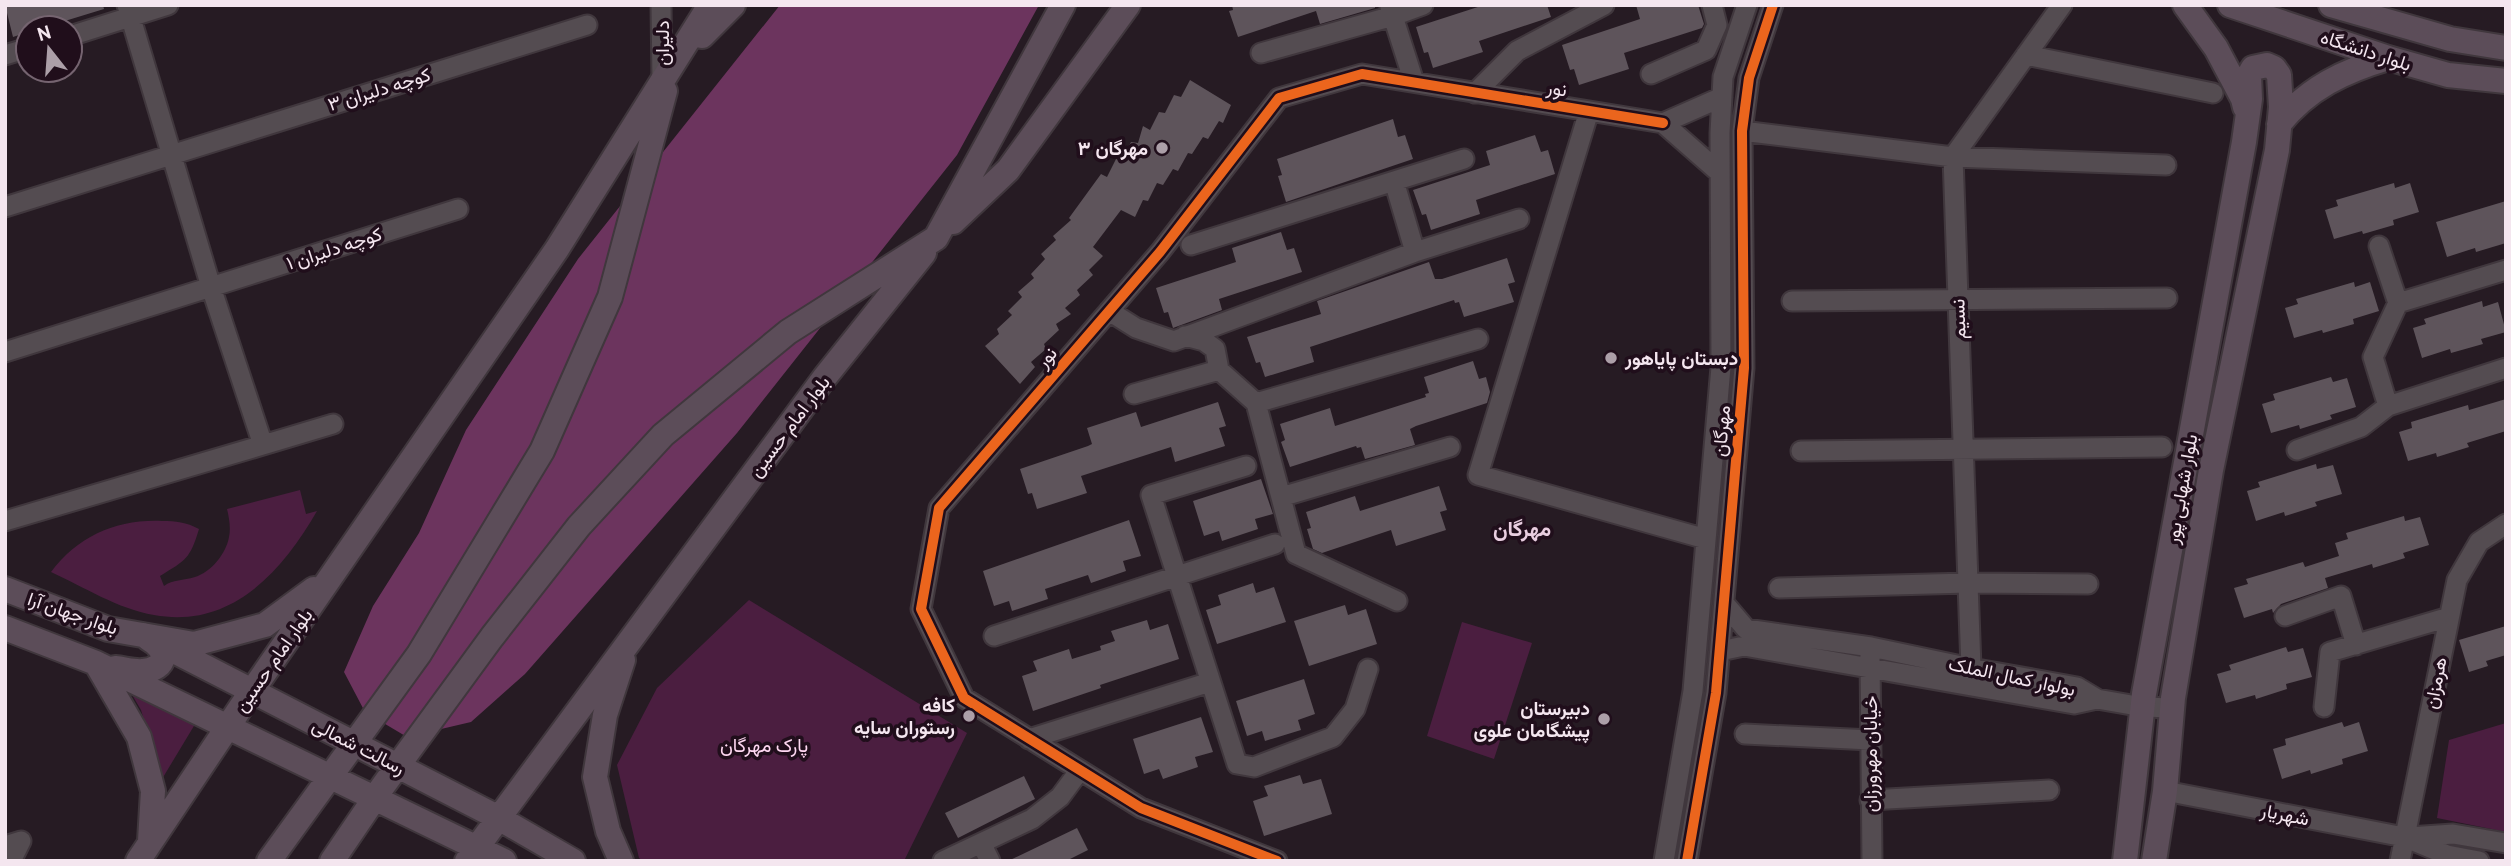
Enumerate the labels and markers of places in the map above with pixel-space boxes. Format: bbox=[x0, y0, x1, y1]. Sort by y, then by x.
place label: مهرگان ۳ bbox=[1078, 138, 1148, 162]
marker: مهرگان ۳ bbox=[1154, 140, 1170, 156]
place label: دبستان پایاهور bbox=[1624, 348, 1738, 372]
marker: دبستان پایاهور bbox=[1603, 350, 1619, 366]
place label: کافه رستوران سایه bbox=[854, 695, 955, 741]
place label: دبیرستان پیشگامان علوی bbox=[1473, 698, 1590, 744]
marker: کافه رستوران سایه bbox=[961, 708, 977, 724]
marker: دبیرستان پیشگامان علوی bbox=[1596, 711, 1612, 727]

